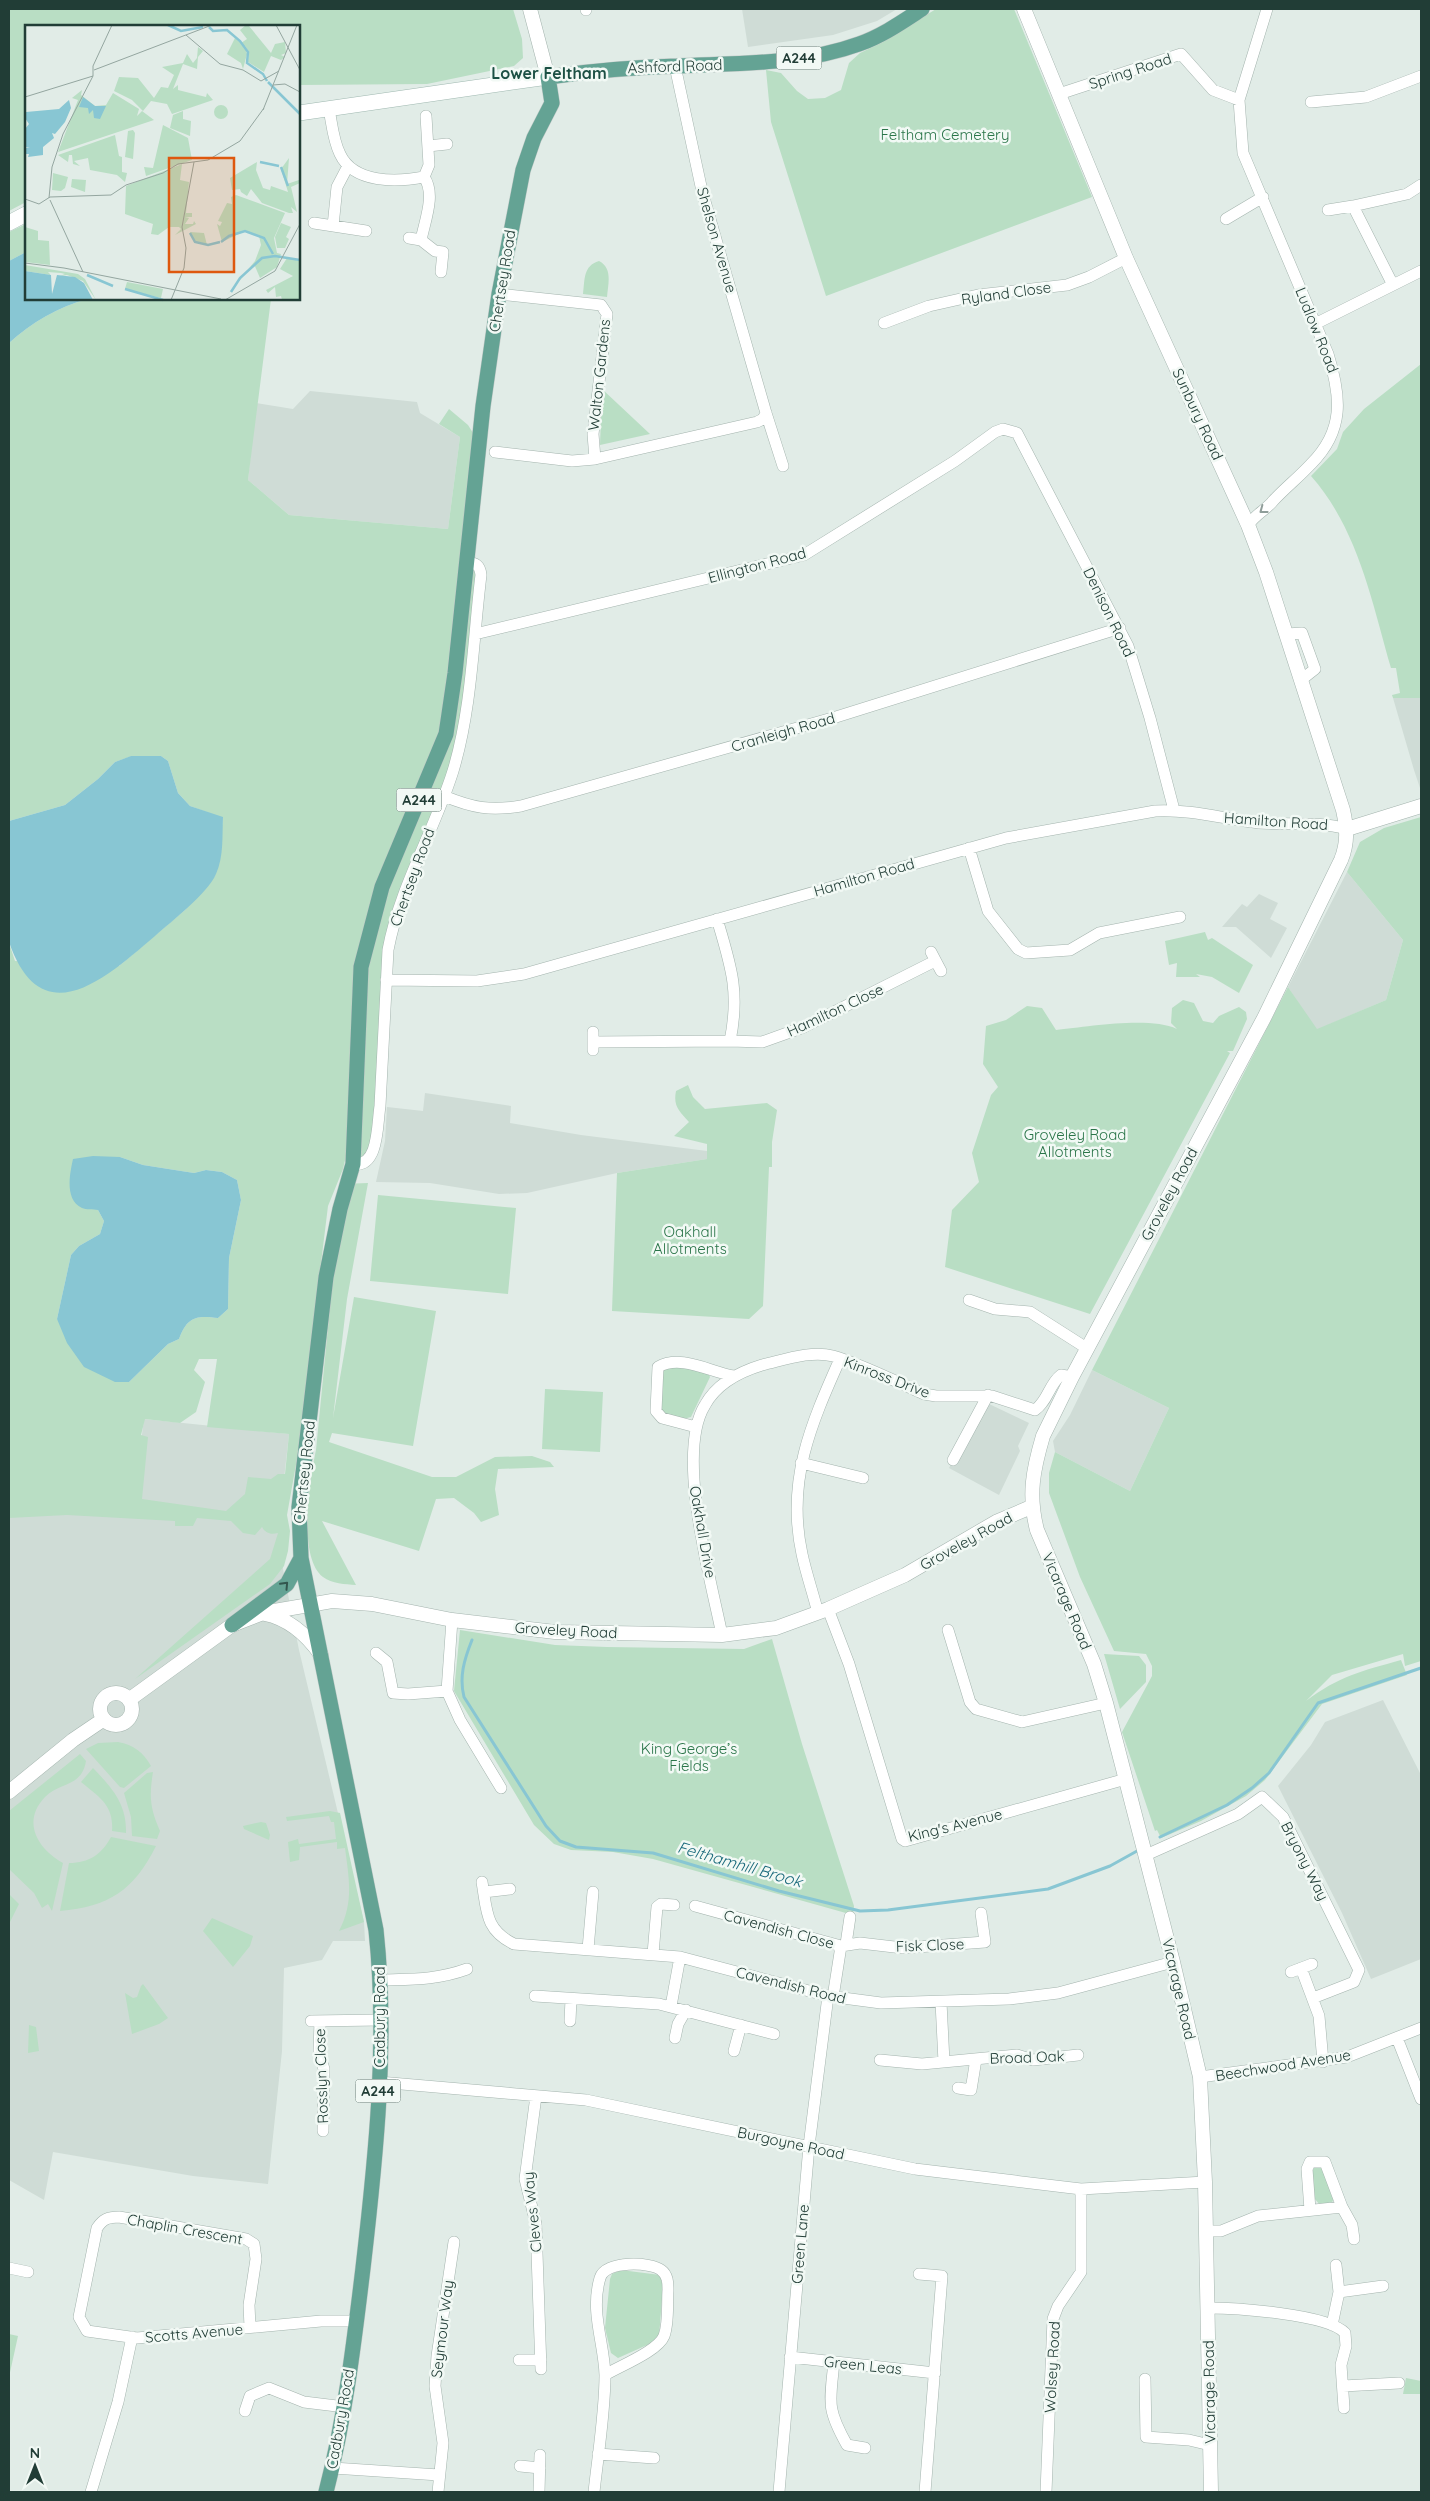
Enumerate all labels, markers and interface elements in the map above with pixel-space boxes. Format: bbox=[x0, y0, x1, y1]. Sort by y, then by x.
inset map bbox=[25, 25, 300, 300]
road number: A244 bbox=[776, 46, 822, 70]
street label: Spring Road bbox=[1086, 49, 1174, 93]
street label: Ashford Road bbox=[627, 55, 723, 77]
district label: Lower Feltham bbox=[491, 63, 607, 83]
park label: Feltham Cemetery bbox=[881, 125, 1009, 144]
street label: Shelson Avenue bbox=[693, 185, 741, 295]
street label: Chertsey Road bbox=[485, 229, 519, 333]
street label: Ryland Close bbox=[960, 277, 1052, 309]
street label: Ludlow Road bbox=[1291, 284, 1343, 376]
street label: Walton Gardens bbox=[584, 318, 614, 432]
street label: Sunbury Road bbox=[1168, 365, 1228, 463]
one-way arrow bbox=[1260, 504, 1269, 512]
street label: Ellington Road bbox=[706, 543, 808, 587]
street label: Denison Road bbox=[1079, 564, 1139, 660]
street label: Cranleigh Road bbox=[729, 708, 837, 756]
road number: A244 bbox=[396, 788, 442, 812]
street label: Hamilton Road bbox=[1223, 808, 1329, 834]
street label: Chertsey Road bbox=[385, 825, 439, 929]
street label: Hamilton Road bbox=[811, 854, 917, 900]
street label: Hamilton Close bbox=[784, 979, 886, 1041]
park label: Groveley Road Allotments bbox=[1024, 1125, 1126, 1161]
street label: Groveley Road bbox=[1136, 1144, 1202, 1244]
park label: Oakhall Allotments bbox=[653, 1222, 727, 1258]
street label: Kinross Drive bbox=[841, 1352, 933, 1402]
street label: Chertsey Road bbox=[289, 1420, 319, 1524]
street label: Oakhall Drive bbox=[686, 1484, 720, 1580]
street label: Groveley Road bbox=[916, 1508, 1016, 1574]
street label: Vicarage Road bbox=[1038, 1550, 1096, 1652]
one-way arrow bbox=[279, 1582, 288, 1591]
street label: Groveley Road bbox=[514, 1618, 618, 1642]
park label: King George’s Fields bbox=[641, 1739, 737, 1775]
street label: King's Avenue bbox=[906, 1804, 1004, 1846]
street label: Bryony Way bbox=[1277, 1818, 1333, 1904]
water label: Felthamhill Brook bbox=[675, 1837, 806, 1892]
street label: Cavendish Close bbox=[722, 1905, 836, 1953]
street label: Fisk Close bbox=[895, 1934, 965, 1956]
street label: Vicarage Road bbox=[1158, 1936, 1200, 2042]
street label: Cavendish Road bbox=[734, 1962, 848, 2008]
street label: Cadbury Road bbox=[370, 1966, 389, 2068]
street label: Rosslyn Close bbox=[310, 2028, 332, 2124]
street label: Beechwood Avenue bbox=[1214, 2045, 1352, 2085]
street label: Broad Oak bbox=[989, 2046, 1065, 2068]
road number: A244 bbox=[356, 2080, 400, 2102]
street label: Burgoyne Road bbox=[736, 2122, 846, 2164]
street label: Cleves Way bbox=[518, 2171, 546, 2253]
street label: Green Lane bbox=[787, 2203, 813, 2285]
street label: Chaplin Crescent bbox=[126, 2210, 244, 2248]
street label: Seymour Way bbox=[427, 2279, 457, 2379]
street label: Scotts Avenue bbox=[144, 2319, 244, 2347]
street label: Wolsey Road bbox=[1040, 2321, 1064, 2413]
street label: Vicarage Road bbox=[1199, 2340, 1219, 2444]
street label: Green Leas bbox=[823, 2351, 903, 2379]
street label: Cadbury Road bbox=[322, 2368, 358, 2470]
north arrow bbox=[10, 2441, 60, 2491]
text: N bbox=[30, 2444, 40, 2462]

